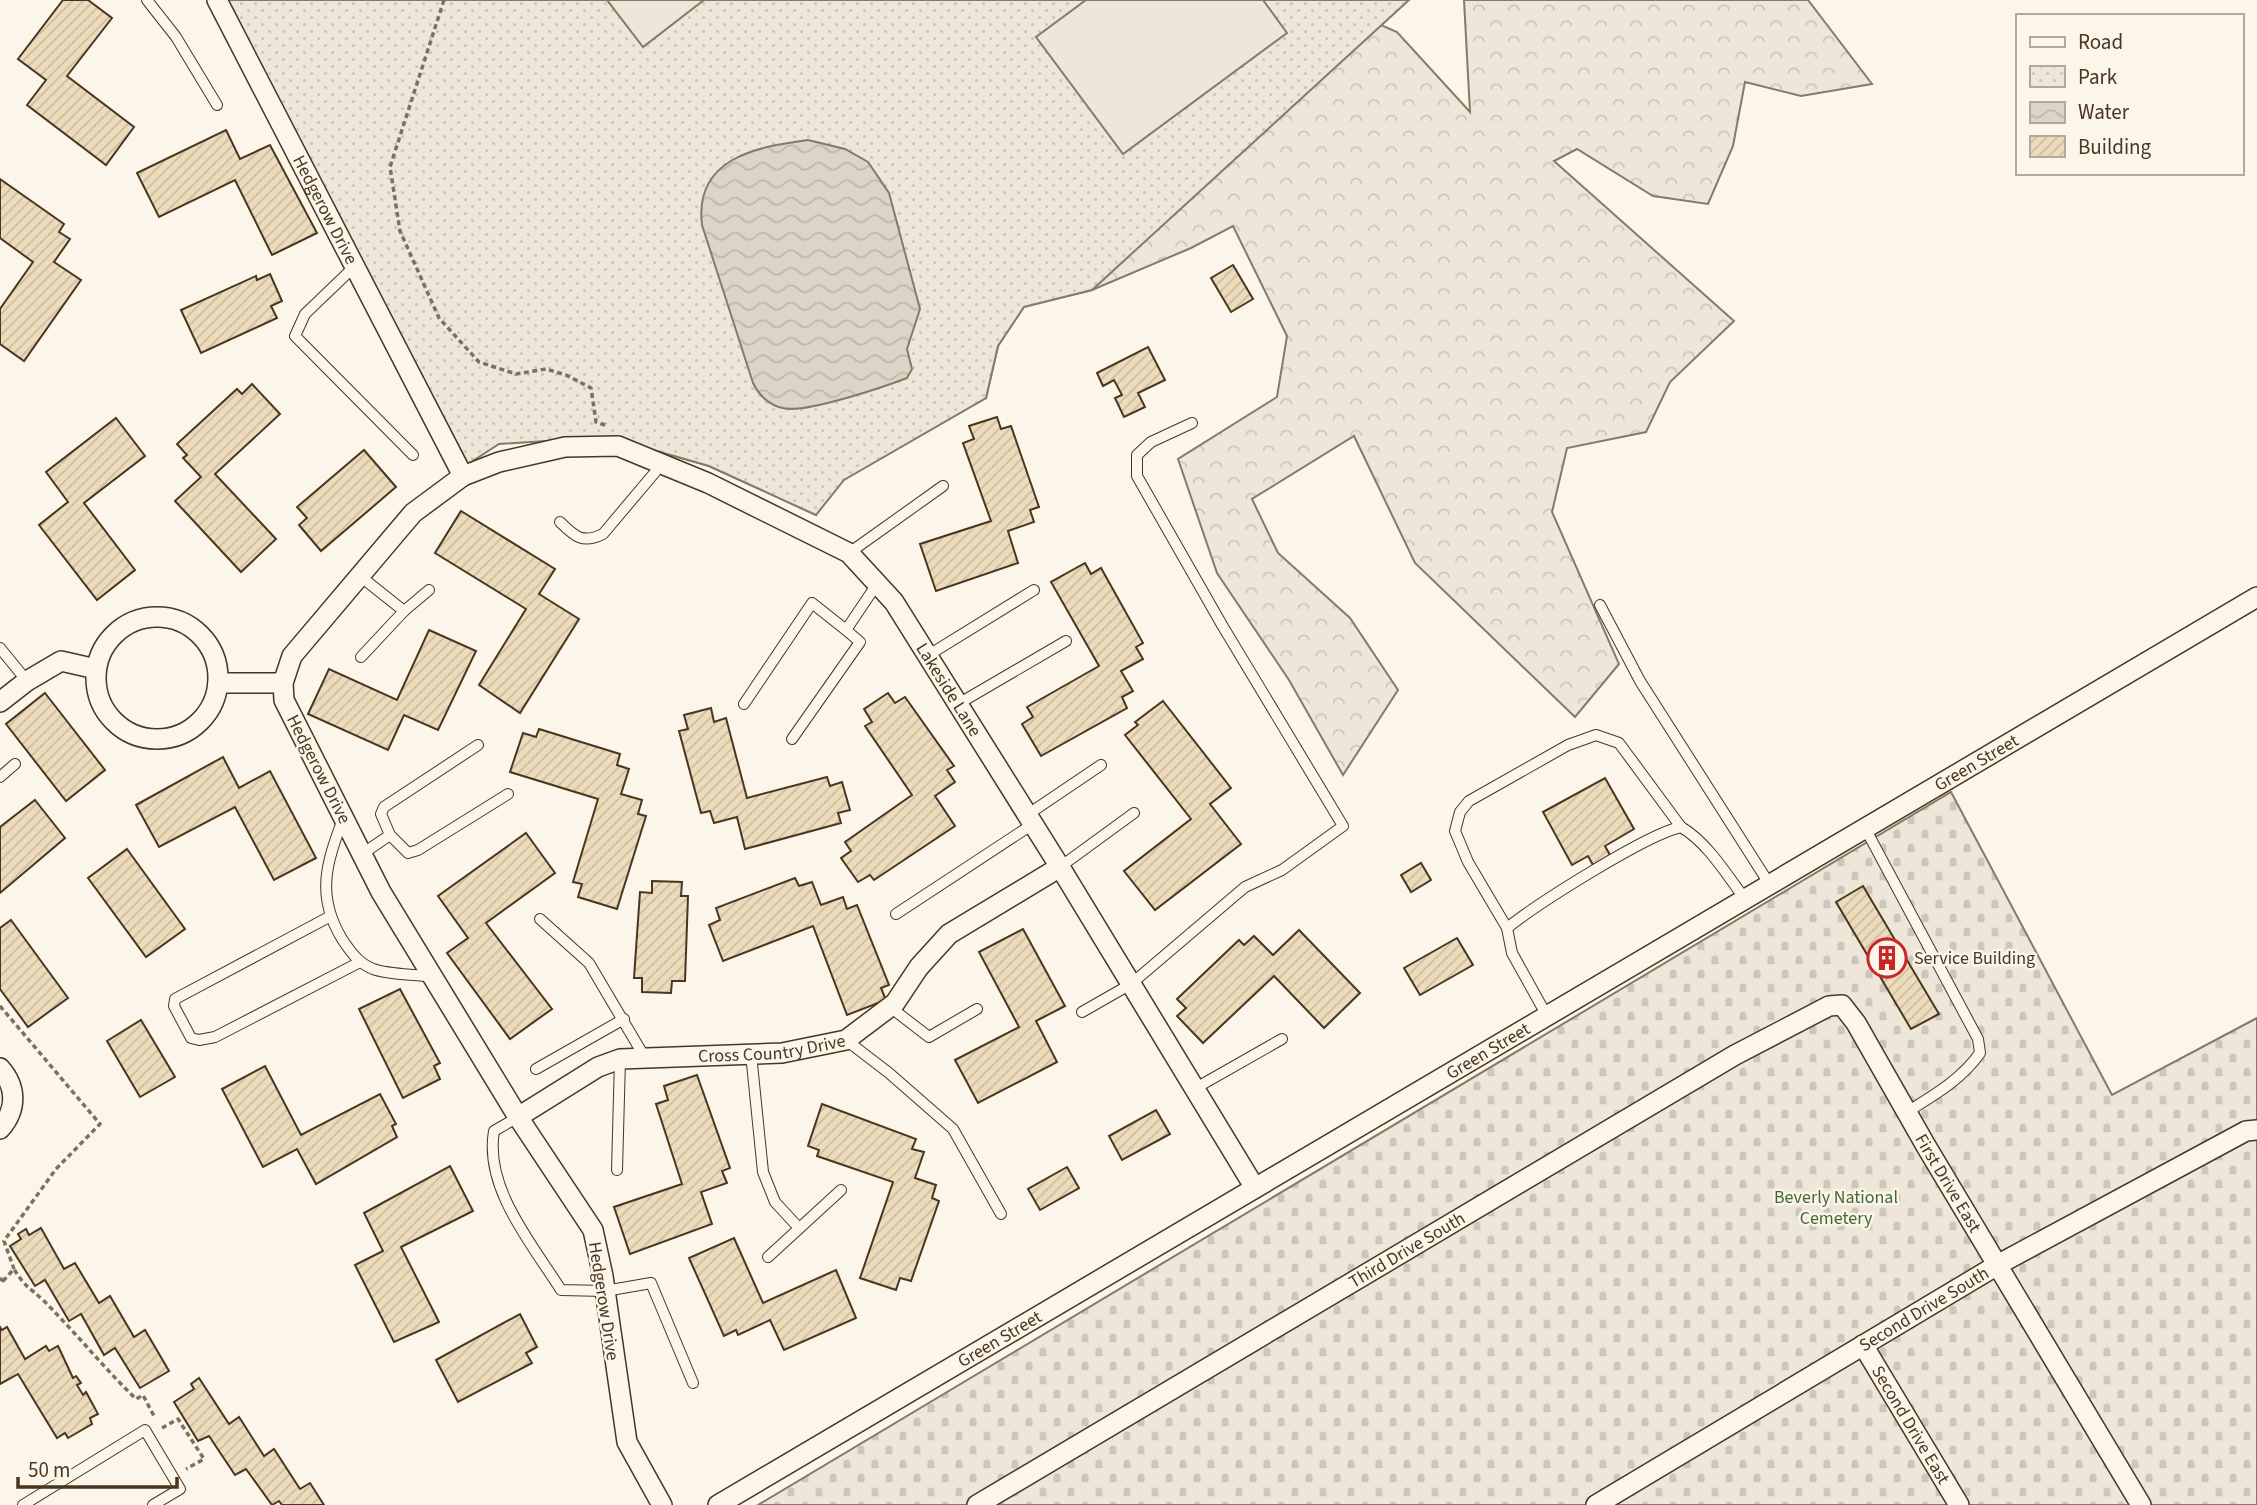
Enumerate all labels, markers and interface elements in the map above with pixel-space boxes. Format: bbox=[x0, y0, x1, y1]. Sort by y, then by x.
legend bbox=[2016, 14, 2243, 175]
text: Road bbox=[2078, 27, 2123, 57]
text: Park bbox=[2078, 62, 2118, 92]
text: Water bbox=[2078, 97, 2130, 127]
text: Building bbox=[2078, 132, 2152, 162]
street label: Hedgerow Drive bbox=[286, 151, 364, 269]
street label: Lakeside Lane bbox=[910, 638, 987, 742]
street label: Hedgerow Drive bbox=[280, 710, 357, 828]
street label: Green Street bbox=[1930, 728, 2023, 798]
building icon: Service Building bbox=[1866, 937, 1908, 979]
place label: Service Building bbox=[1914, 946, 2035, 971]
street label: Green Street bbox=[1442, 1017, 1535, 1086]
street label: Cross Country Drive bbox=[698, 1028, 848, 1069]
street label: First Drive East bbox=[1909, 1129, 1987, 1237]
park label: Beverly National Cemetery bbox=[1774, 1185, 1898, 1231]
street label: Third Drive South bbox=[1344, 1206, 1470, 1294]
street label: Hedgerow Drive bbox=[582, 1240, 625, 1362]
street label: Second Drive South bbox=[1854, 1261, 1994, 1358]
street label: Green Street bbox=[953, 1305, 1047, 1374]
street label: Second Drive East bbox=[1865, 1361, 1956, 1489]
scale bar bbox=[18, 1446, 177, 1490]
text: 50 m bbox=[28, 1455, 70, 1485]

